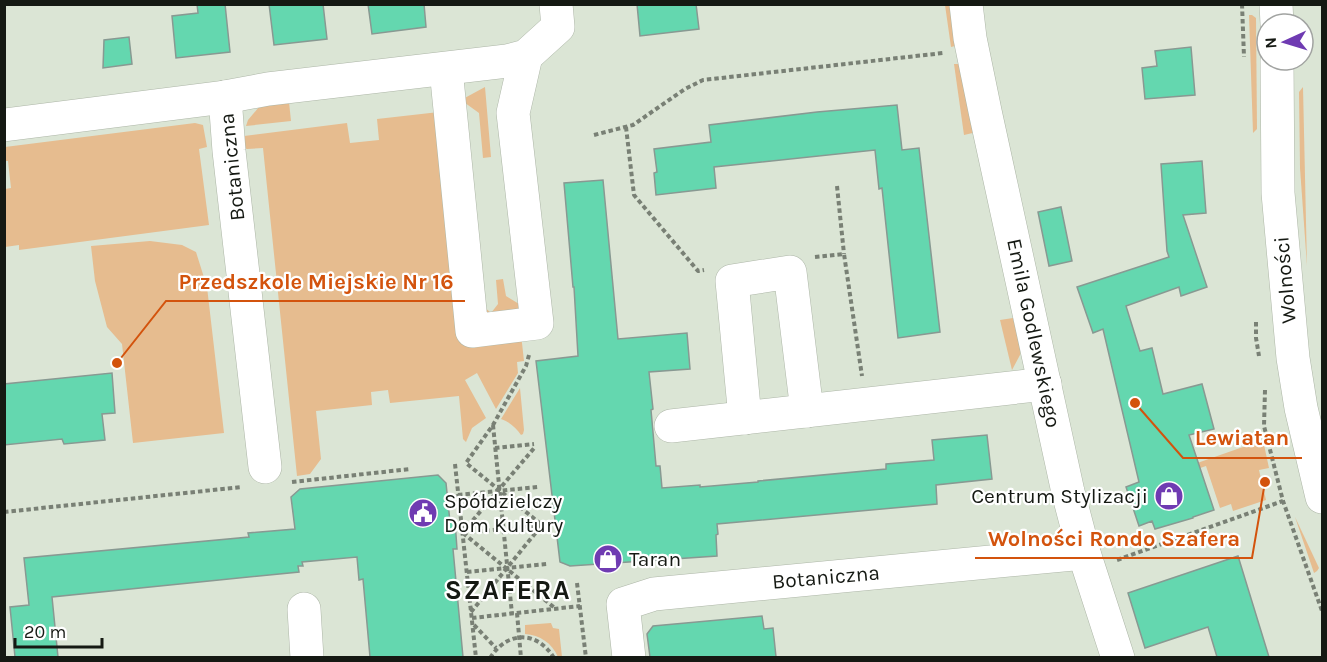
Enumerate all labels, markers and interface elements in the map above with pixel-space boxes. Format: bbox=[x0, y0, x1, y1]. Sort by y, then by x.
north arrow bbox=[1255, 12, 1315, 72]
text: N bbox=[1261, 37, 1280, 49]
street label: Botaniczna bbox=[214, 112, 250, 222]
street label: Wolności bbox=[1269, 235, 1301, 325]
street label: Emila Godlewskiego bbox=[1002, 236, 1066, 430]
callout: Przedszkole Miejskie Nr 16 bbox=[166, 261, 465, 301]
text: Przedszkole Miejskie Nr 16 bbox=[178, 269, 454, 295]
callout: Lewiatan bbox=[1183, 418, 1302, 458]
text: Lewiatan bbox=[1195, 425, 1289, 451]
shop icon: Centrum Stylizacji bbox=[1153, 480, 1185, 512]
place label: Centrum Stylizacji bbox=[971, 484, 1148, 508]
place label: Spółdzielczy Dom Kultury bbox=[444, 489, 564, 537]
public building icon: Spółdzielczy Dom Kultury bbox=[407, 497, 439, 529]
callout: Wolności Rondo Szafera bbox=[975, 518, 1252, 558]
text: Wolności Rondo Szafera bbox=[988, 526, 1240, 552]
shop icon: Taran bbox=[592, 543, 624, 575]
place label: Taran bbox=[629, 547, 681, 571]
street label: Botaniczna bbox=[771, 560, 881, 594]
district label: SZAFERA bbox=[445, 574, 571, 606]
scale bar bbox=[15, 611, 102, 649]
text: 20 m bbox=[24, 621, 66, 643]

